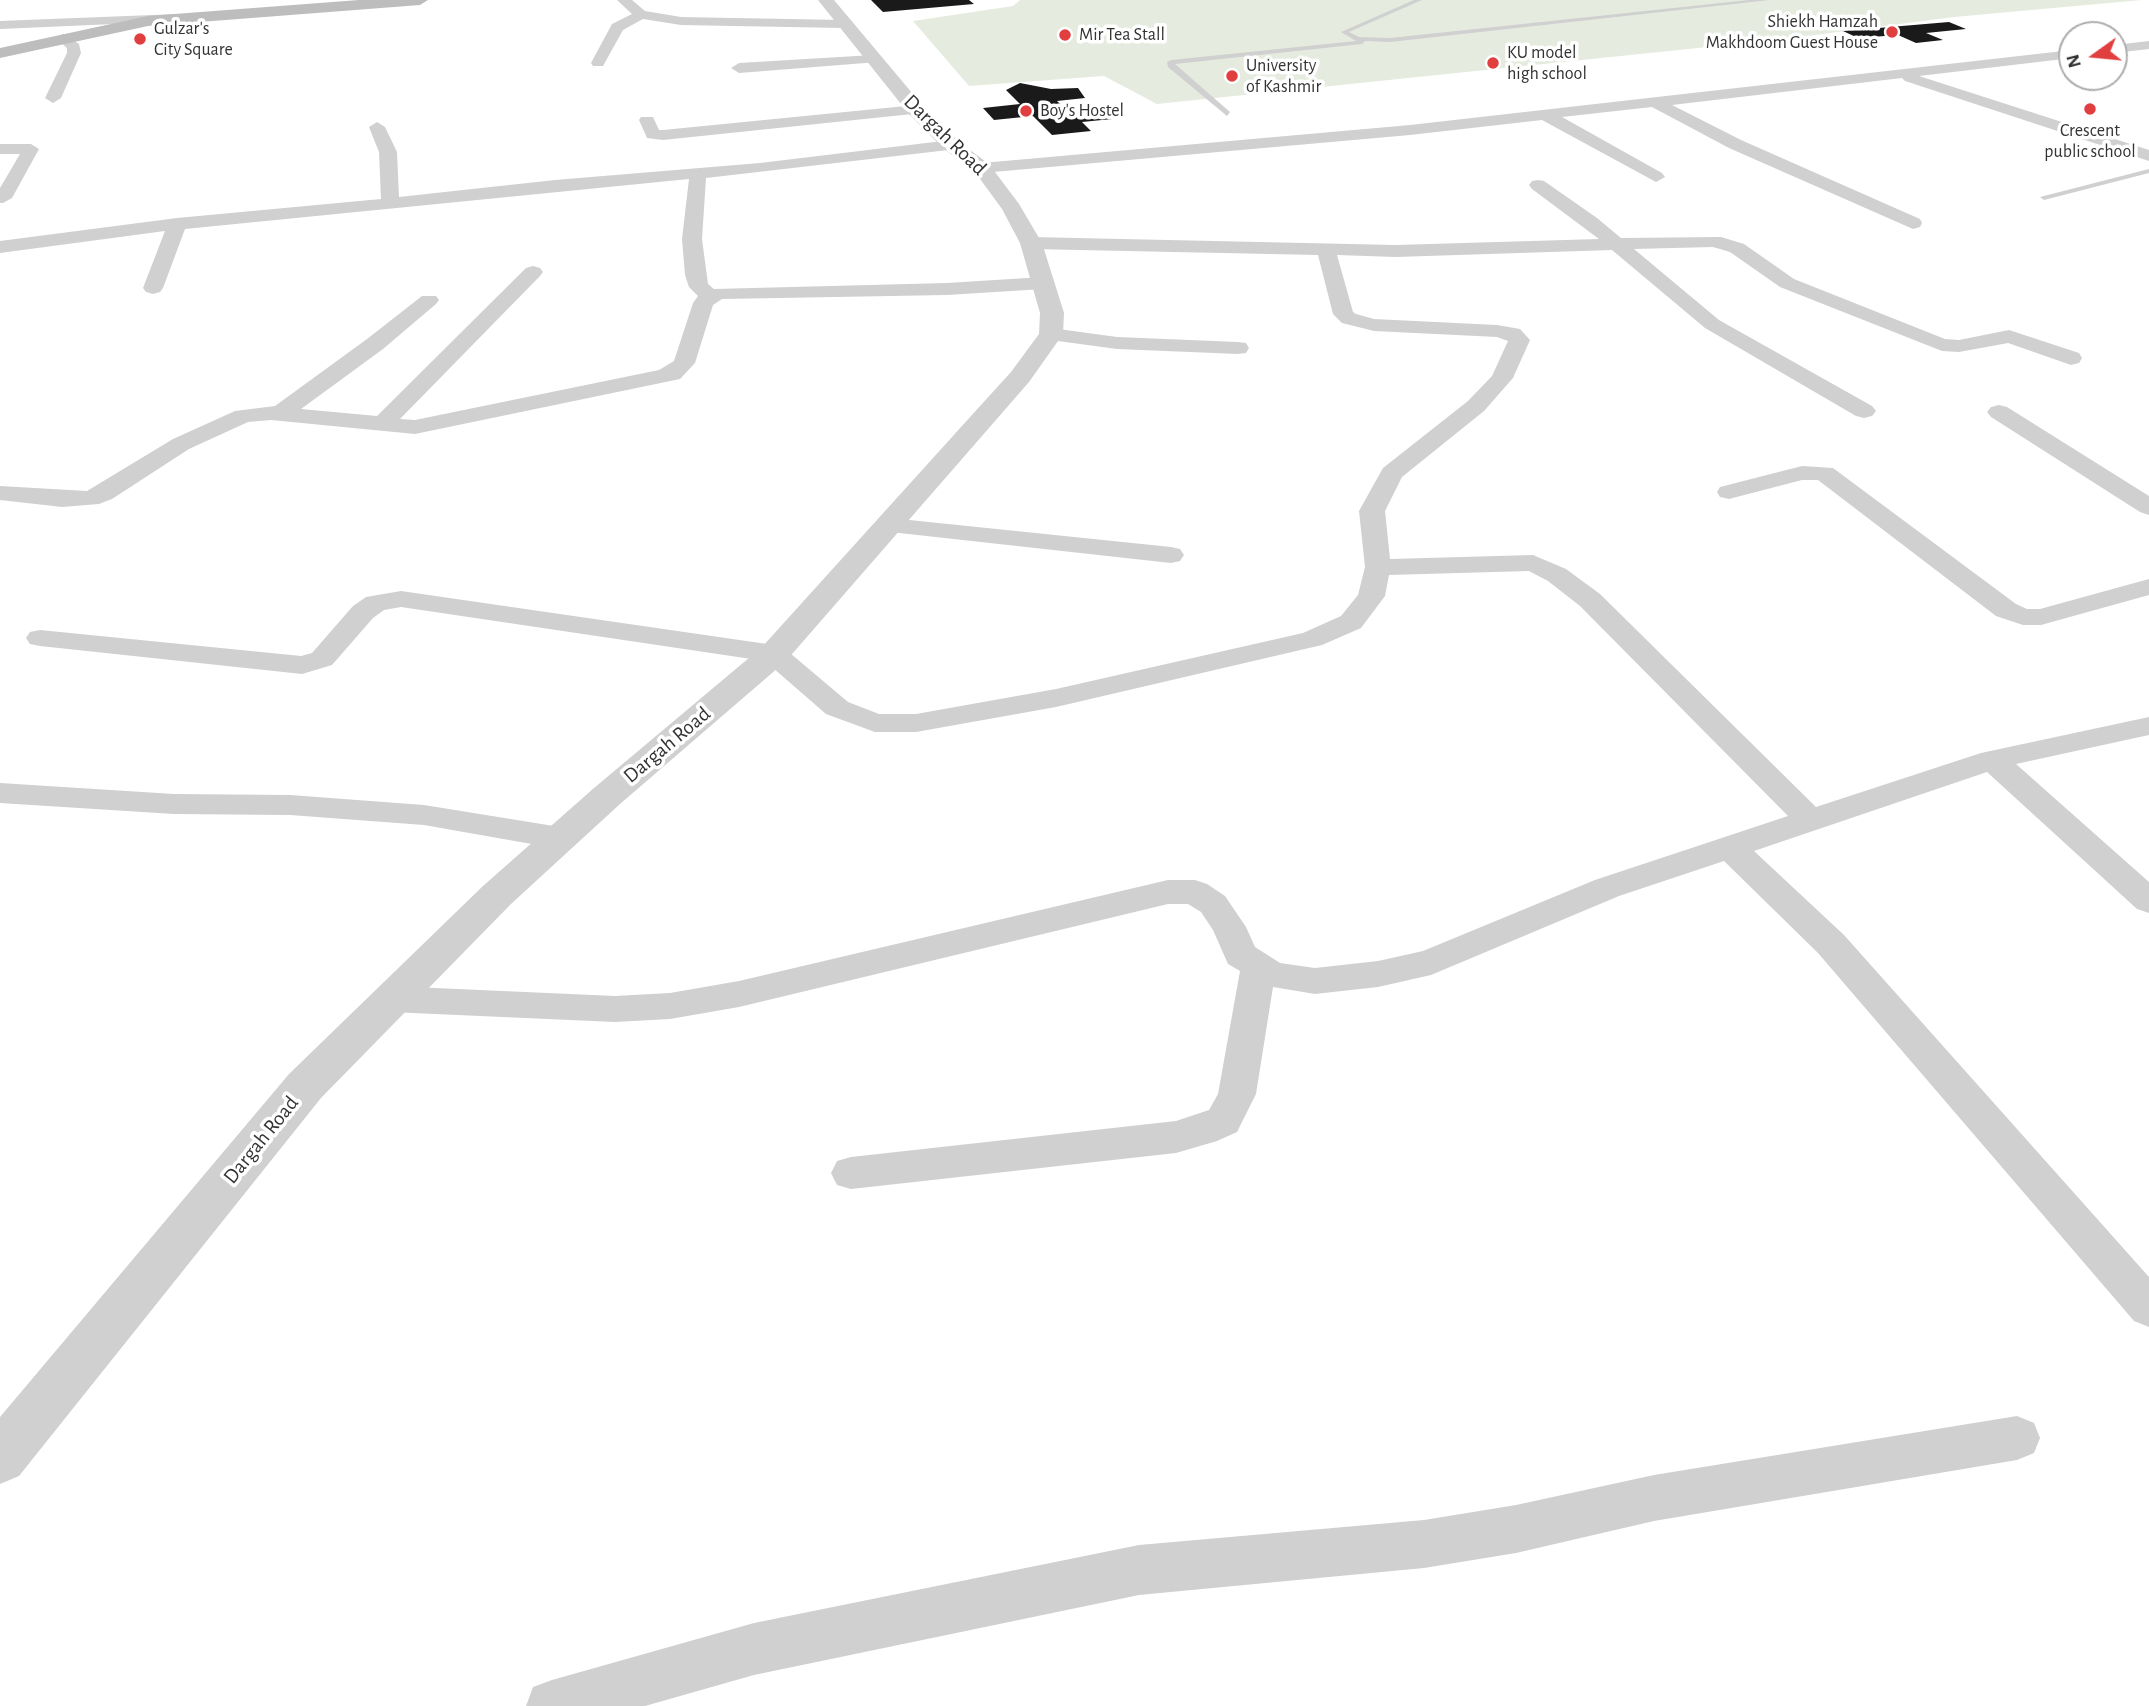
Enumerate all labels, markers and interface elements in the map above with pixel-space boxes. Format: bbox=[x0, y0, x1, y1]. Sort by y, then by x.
place label: Shiekh Hamzah Makhdoom Guest House bbox=[1706, 11, 1878, 54]
place label: Gulzar's City Square bbox=[154, 18, 233, 60]
north arrow bbox=[2058, 21, 2128, 91]
place label: Mir Tea Stall bbox=[1079, 24, 1165, 46]
marker: Shiekh Hamzah Makhdoom Guest House bbox=[1884, 24, 1900, 40]
marker: Mir Tea Stall bbox=[1057, 27, 1073, 43]
marker: Gulzar's City Square bbox=[132, 31, 148, 47]
place label: KU model high school bbox=[1507, 42, 1587, 84]
text: N bbox=[2063, 52, 2085, 70]
place label: University of Kashmir bbox=[1246, 55, 1321, 98]
marker: KU model high school bbox=[1485, 55, 1501, 71]
marker: University of Kashmir bbox=[1224, 68, 1240, 84]
street label: Dargah Road bbox=[898, 89, 992, 181]
place label: Boy's Hostel bbox=[1040, 100, 1124, 122]
marker: Crescent public school bbox=[2082, 101, 2098, 117]
marker: Boy's Hostel bbox=[1018, 103, 1034, 119]
place label: Crescent public school bbox=[2044, 120, 2136, 162]
street label: Dargah Road bbox=[618, 701, 716, 789]
street label: Dargah Road bbox=[218, 1091, 304, 1189]

